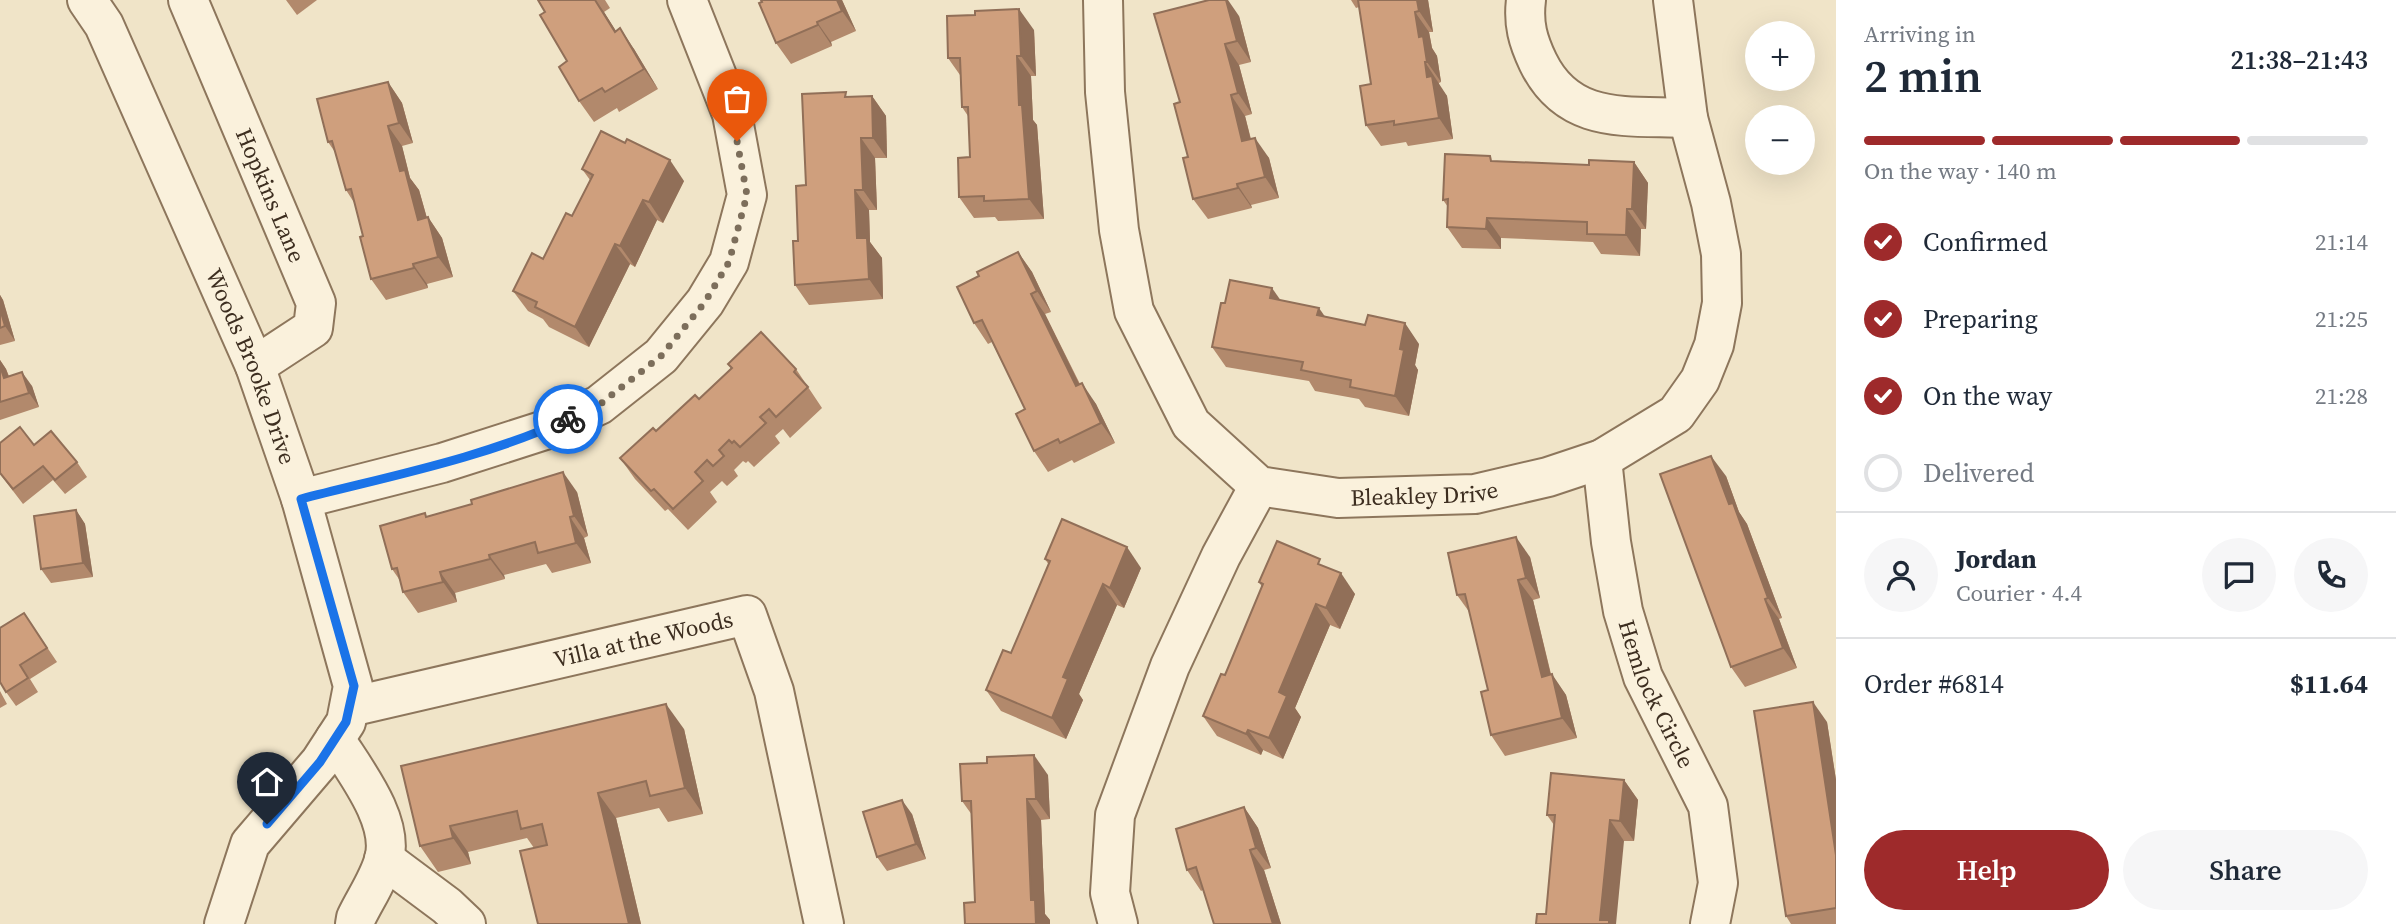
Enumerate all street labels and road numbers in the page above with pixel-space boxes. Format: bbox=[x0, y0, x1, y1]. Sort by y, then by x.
street label: Hopkins Lane bbox=[228, 123, 313, 267]
street label: Woods Brooke Drive bbox=[198, 263, 304, 468]
street label: Bleakley Drive bbox=[1350, 473, 1501, 514]
street label: Villa at the Woods bbox=[550, 603, 736, 675]
street label: Hemlock Circle bbox=[1611, 616, 1702, 774]

